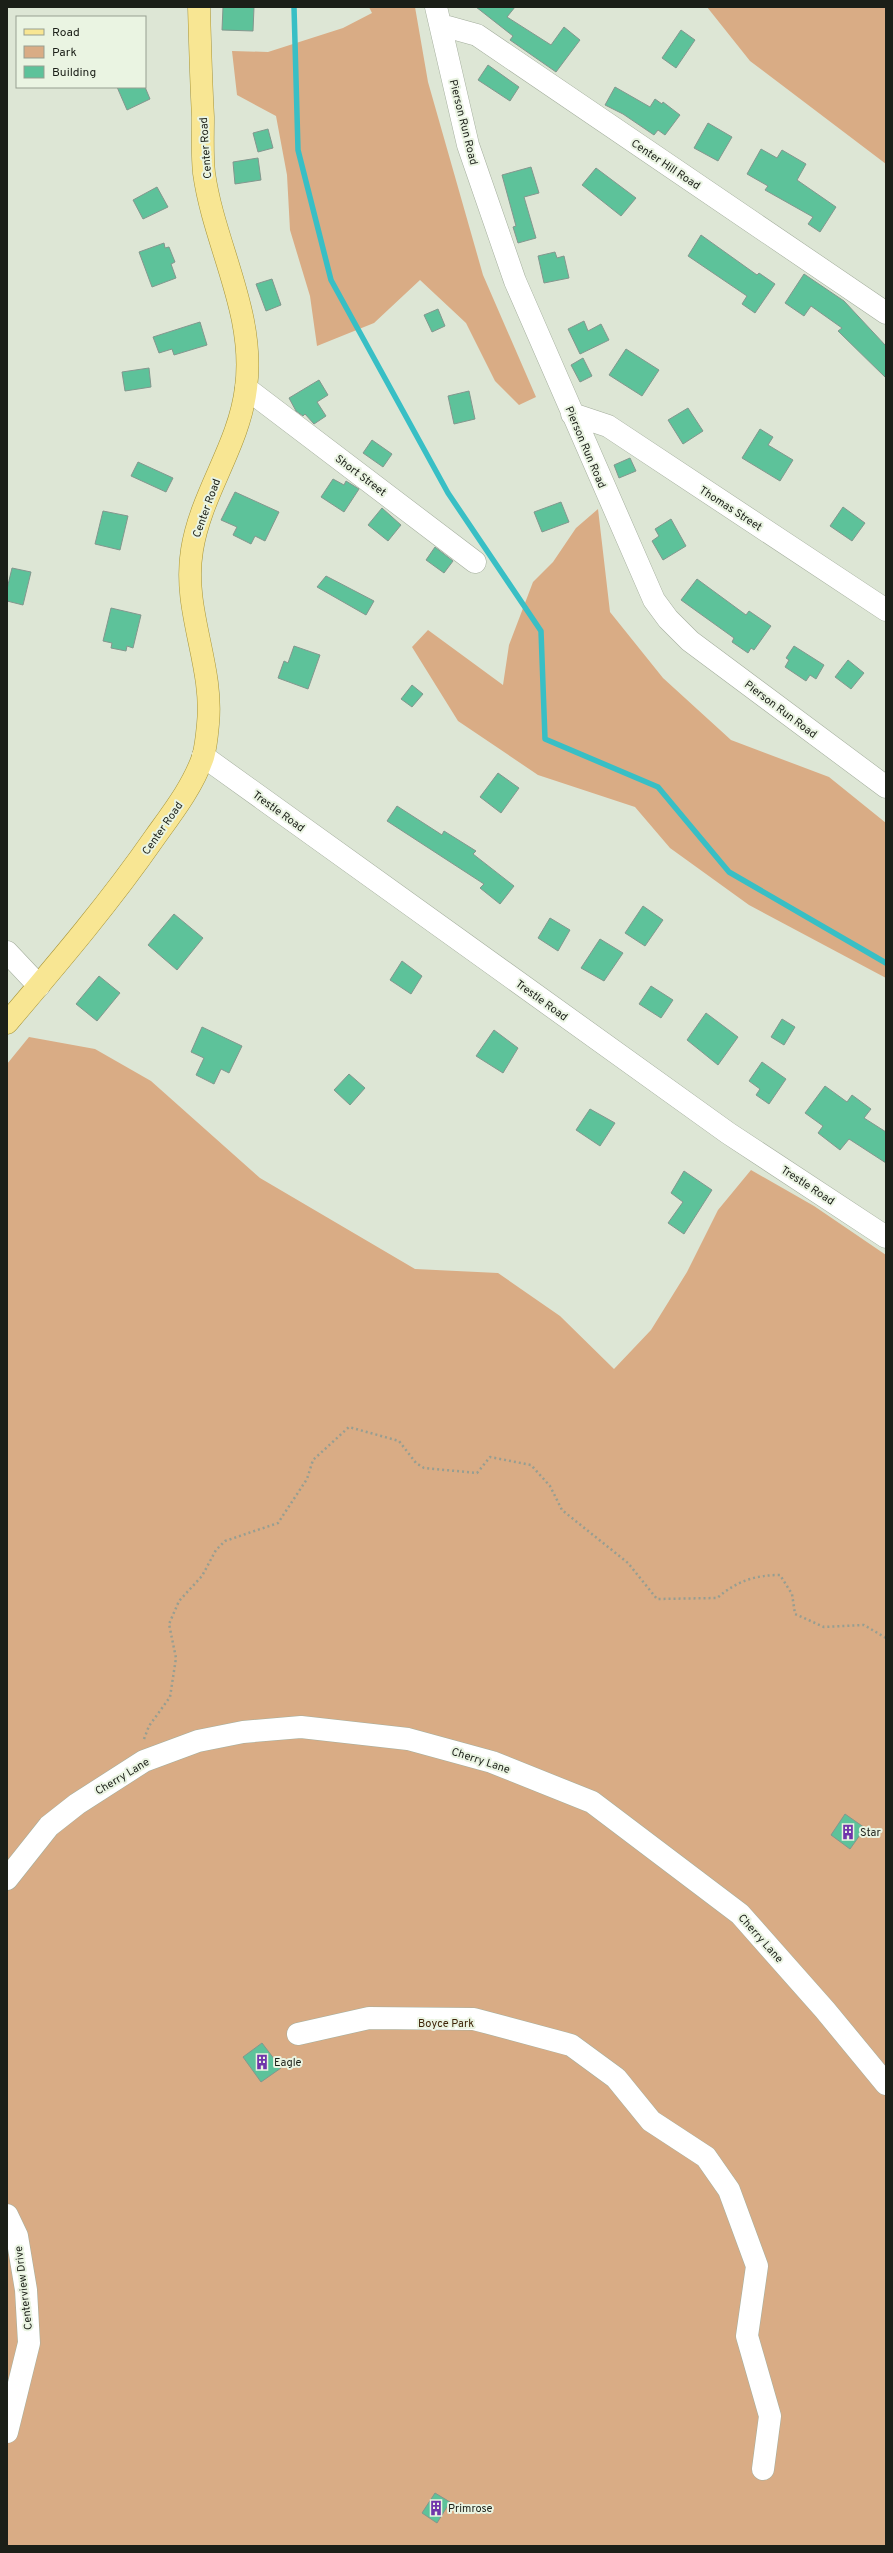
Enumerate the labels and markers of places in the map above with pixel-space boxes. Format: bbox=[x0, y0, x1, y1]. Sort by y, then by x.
building icon: Star bbox=[839, 1823, 857, 1841]
place label: Star bbox=[860, 1826, 881, 1840]
building icon: Eagle bbox=[253, 2053, 271, 2071]
place label: Eagle bbox=[274, 2056, 302, 2070]
building icon: Primrose bbox=[427, 2499, 445, 2517]
place label: Primrose bbox=[448, 2502, 492, 2516]

